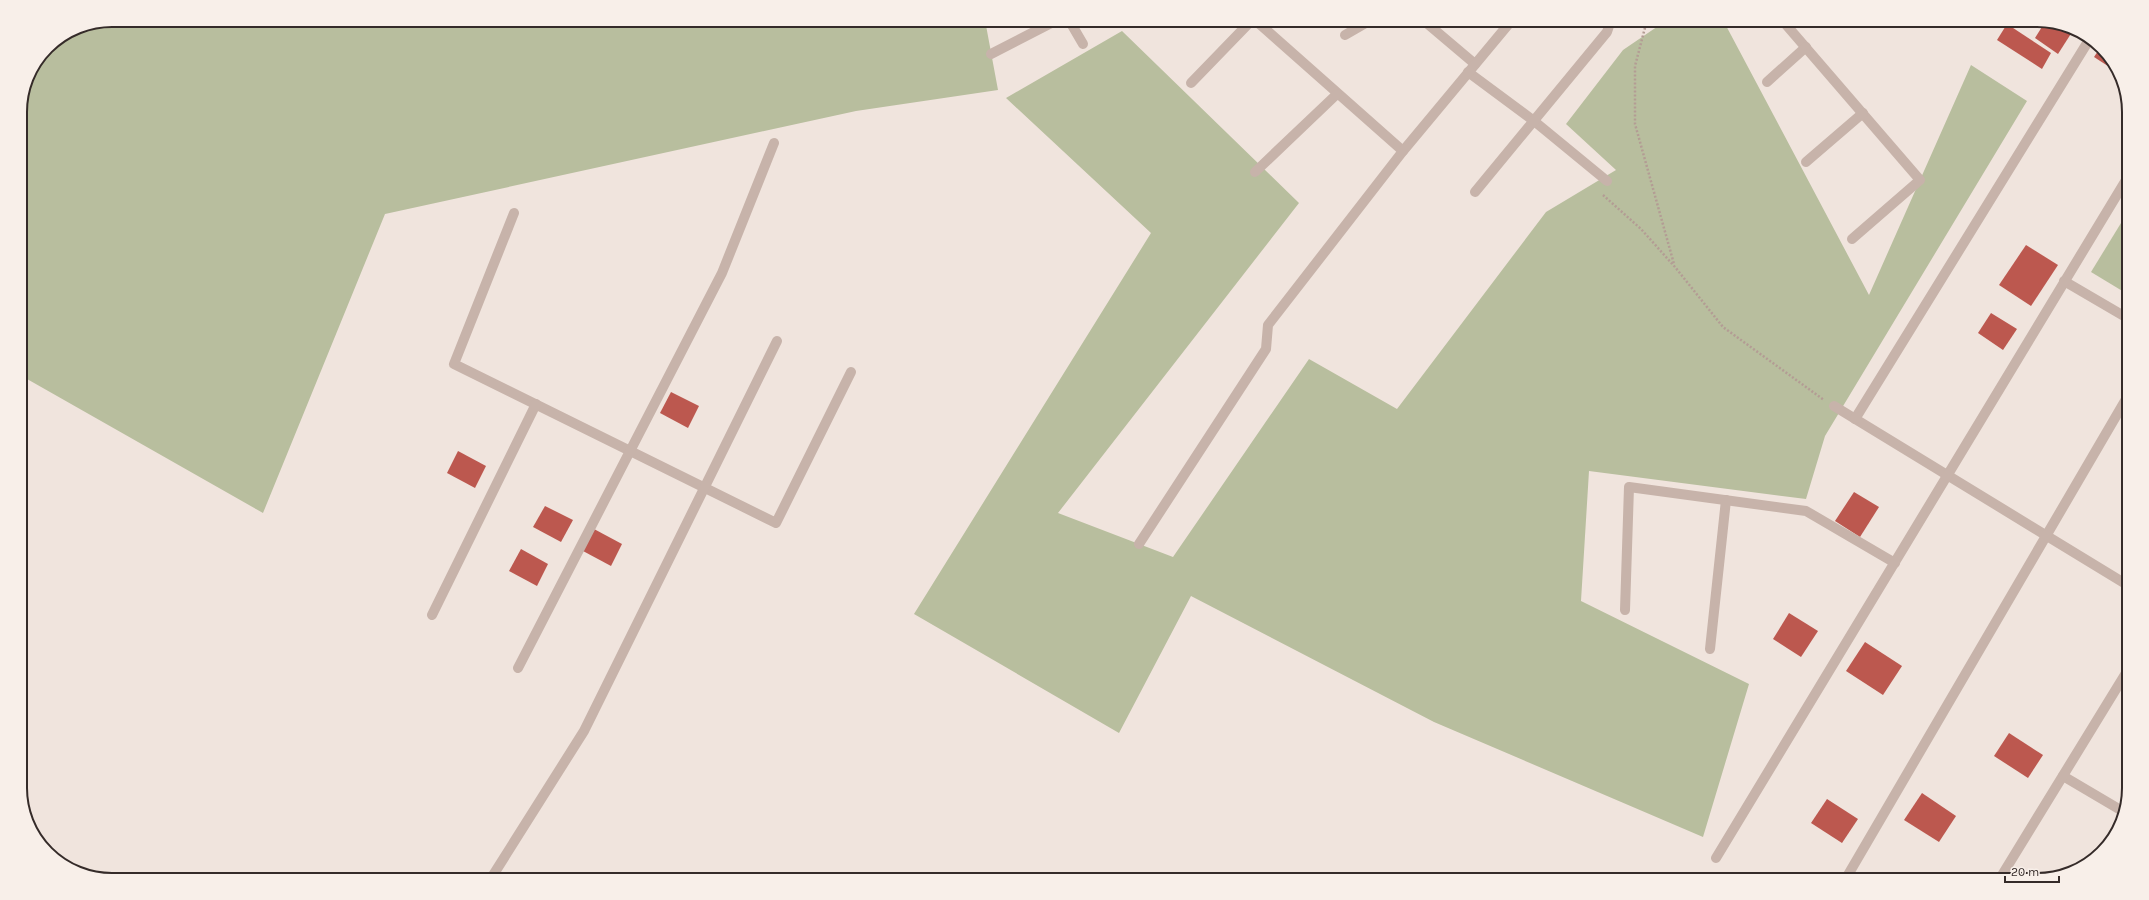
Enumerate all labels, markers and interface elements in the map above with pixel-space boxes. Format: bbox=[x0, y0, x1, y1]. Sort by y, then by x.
scale bar bbox=[2005, 858, 2059, 884]
text: 20 m bbox=[2011, 865, 2039, 879]

